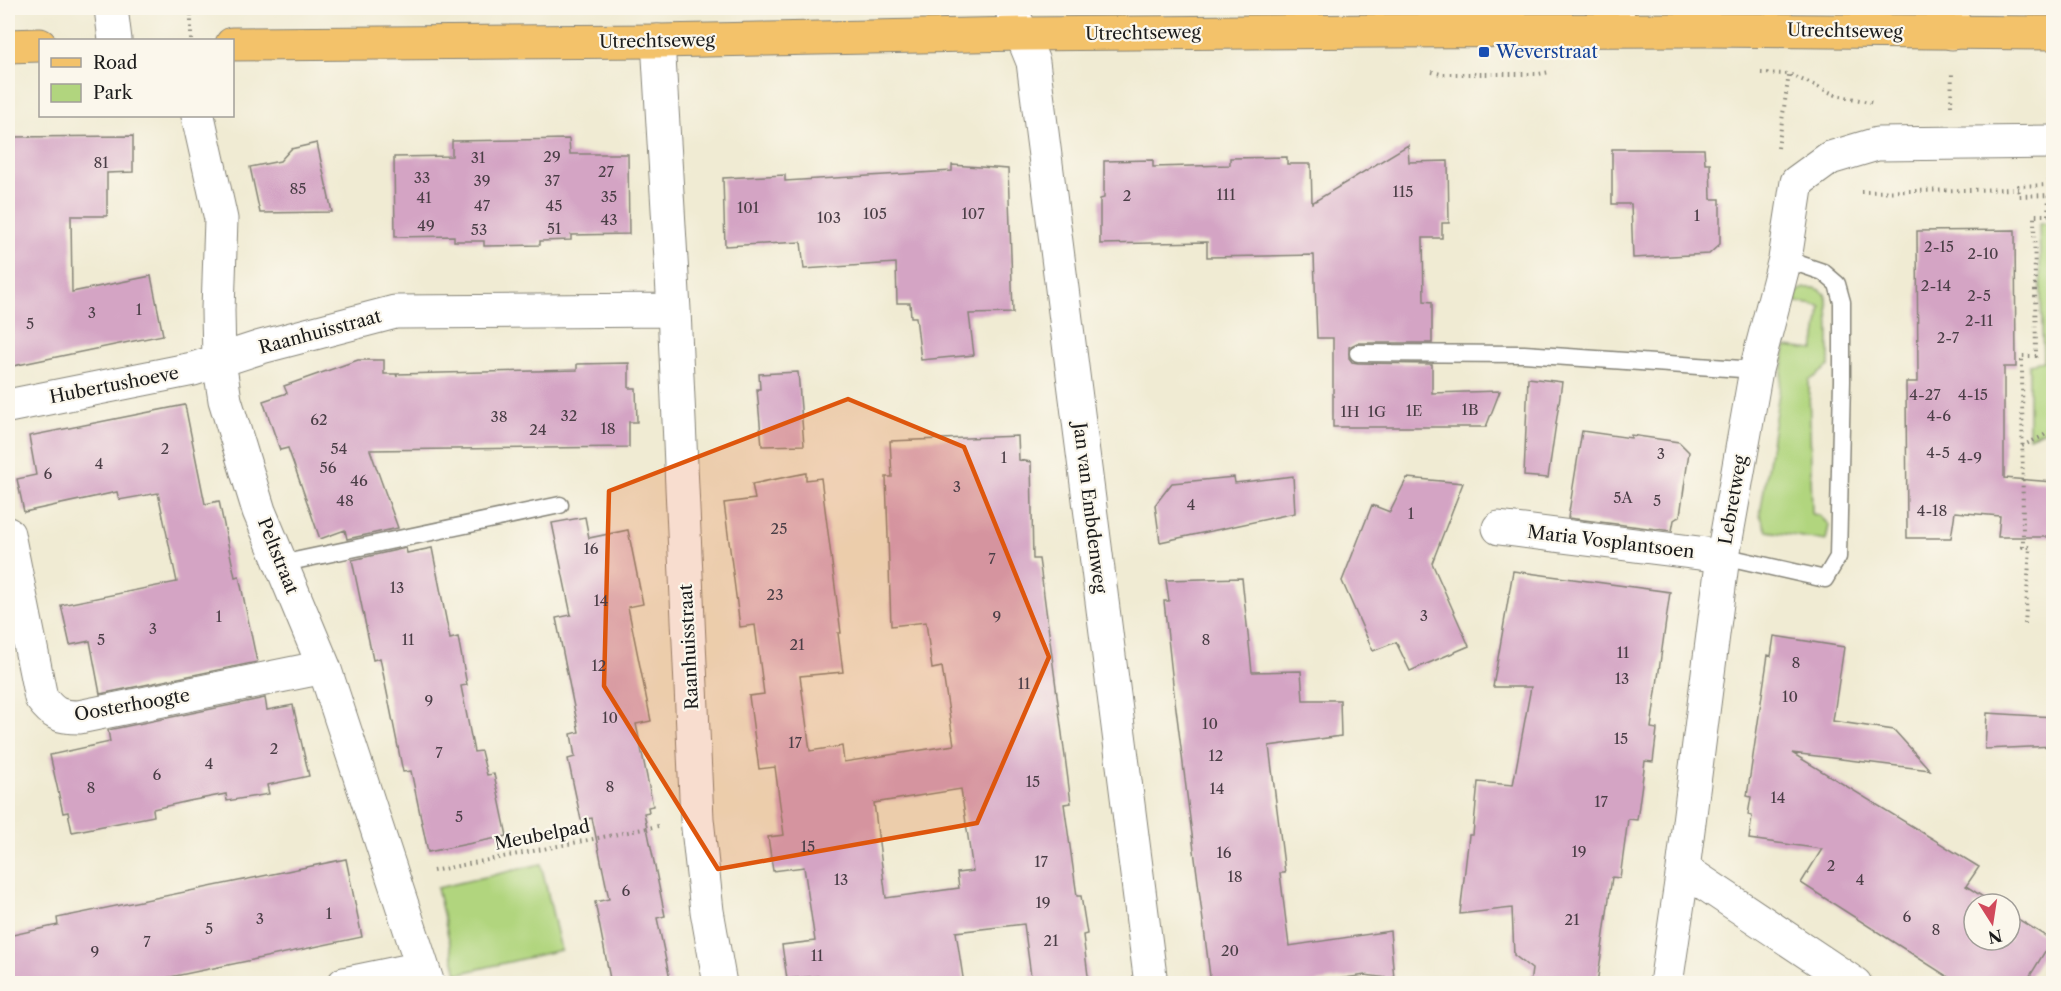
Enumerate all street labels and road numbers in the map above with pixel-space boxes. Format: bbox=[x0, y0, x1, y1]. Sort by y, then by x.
street label: Utrechtseweg bbox=[1787, 19, 1904, 43]
street label: Utrechtseweg bbox=[1085, 21, 1202, 45]
street label: Utrechtseweg bbox=[599, 29, 716, 53]
street label: Raanhuisstraat bbox=[256, 305, 384, 359]
street label: Hubertushoeve bbox=[47, 362, 181, 408]
street label: Jan van Embdenweg bbox=[1068, 418, 1111, 595]
street label: Lebretweg bbox=[1714, 453, 1752, 546]
street label: Peltstraat bbox=[253, 515, 303, 598]
street label: Maria Vosplantsoen bbox=[1526, 521, 1696, 563]
street label: Raanhuisstraat bbox=[675, 583, 703, 711]
street label: Oosterhoogte bbox=[72, 684, 192, 726]
street label: Meubelpad bbox=[492, 815, 592, 855]

